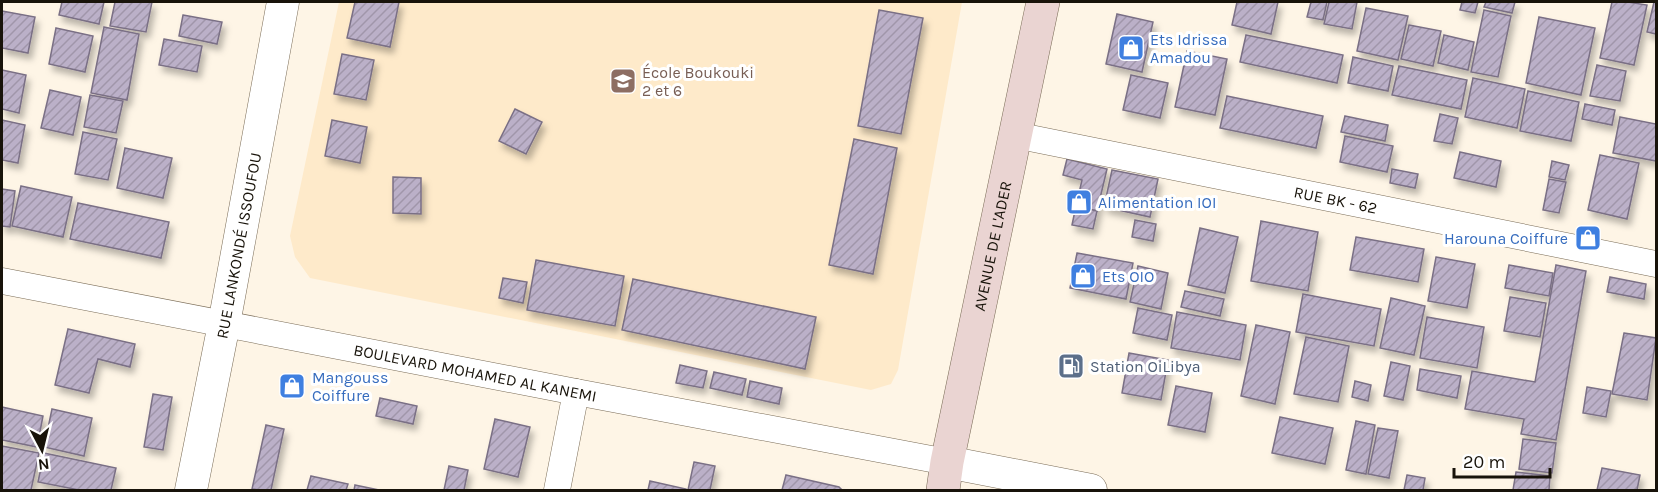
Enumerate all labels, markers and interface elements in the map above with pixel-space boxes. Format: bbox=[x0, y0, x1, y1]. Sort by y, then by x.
place label: Ets Idrissa Amadou bbox=[1150, 30, 1227, 67]
shop icon: Ets Idrissa Amadou bbox=[1116, 33, 1146, 63]
place label: École Boukouki 2 et 6 bbox=[642, 63, 754, 100]
school or university icon: École Boukouki 2 et 6 bbox=[608, 66, 638, 96]
street label: RUE LANKONDÉ ISSOUFOU bbox=[212, 151, 265, 340]
street label: AVENUE DE L'ADER bbox=[970, 179, 1015, 313]
street label: RUE BK - 62 bbox=[1292, 182, 1379, 218]
shop icon: Alimentation IOI bbox=[1064, 187, 1094, 217]
place label: Alimentation IOI bbox=[1098, 193, 1216, 212]
shop icon: Harouna Coiffure bbox=[1573, 223, 1603, 253]
place label: Harouna Coiffure bbox=[1444, 229, 1568, 248]
shop icon: Ets OIO bbox=[1068, 261, 1098, 291]
place label: Ets OIO bbox=[1102, 267, 1154, 286]
street label: BOULEVARD MOHAMED AL KANEMI bbox=[352, 340, 598, 406]
fuel station icon: Station OiLibya bbox=[1056, 351, 1086, 381]
place label: Station OiLibya bbox=[1090, 357, 1201, 376]
place label: Mangouss Coiffure bbox=[312, 368, 388, 405]
shop icon: Mangouss Coiffure bbox=[277, 371, 307, 401]
north arrow bbox=[12, 420, 72, 480]
scale bar bbox=[1454, 441, 1550, 479]
text: 20 m bbox=[1463, 451, 1505, 473]
text: N bbox=[37, 454, 51, 475]

